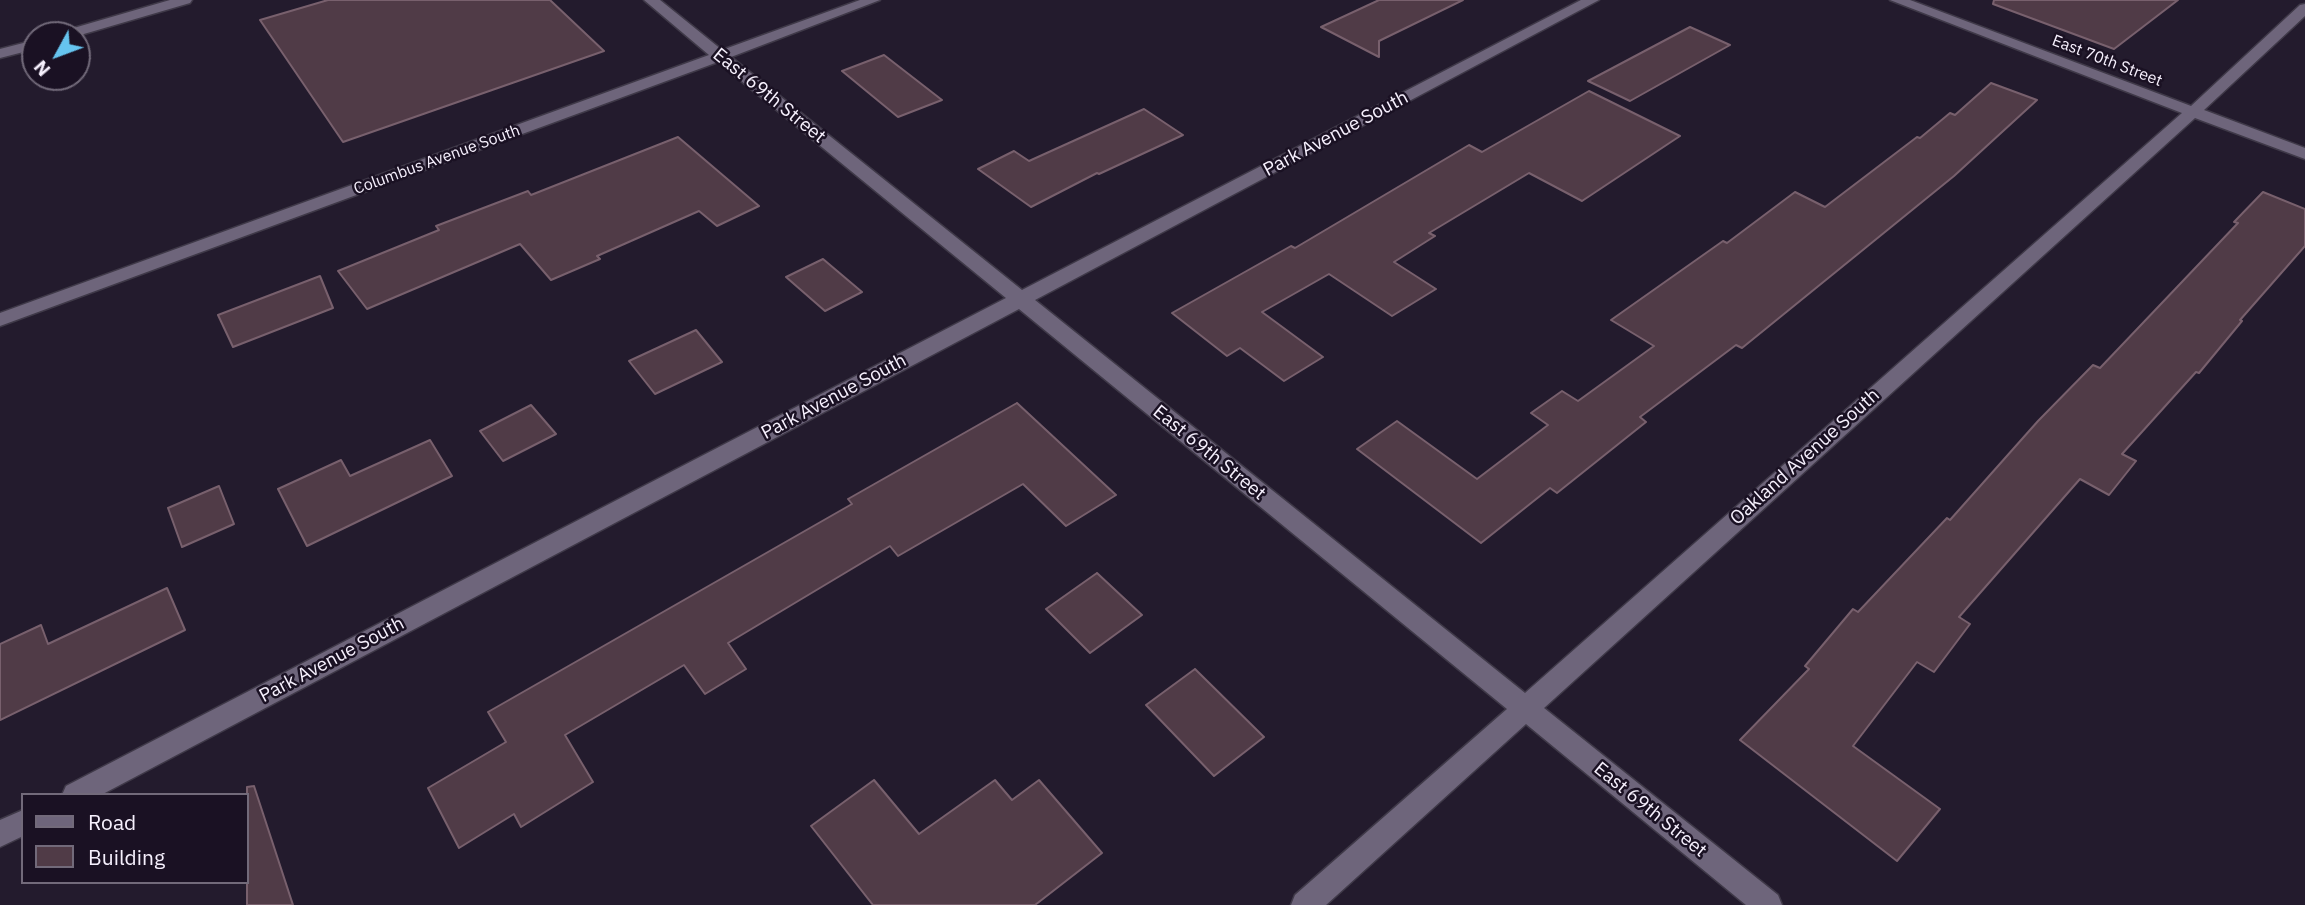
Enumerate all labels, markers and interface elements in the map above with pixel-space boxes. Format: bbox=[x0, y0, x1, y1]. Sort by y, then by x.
north arrow bbox=[21, 21, 91, 91]
street label: East 70th Street bbox=[2049, 31, 2165, 91]
street label: East 69th Street bbox=[708, 44, 830, 148]
text: N bbox=[28, 55, 55, 82]
street label: Park Avenue South bbox=[1260, 86, 1412, 182]
street label: Columbus Avenue South bbox=[351, 121, 523, 199]
street label: Park Avenue South bbox=[758, 349, 910, 445]
street label: Oakland Avenue South bbox=[1726, 384, 1884, 530]
street label: East 69th Street bbox=[1148, 401, 1270, 505]
street label: Park Avenue South bbox=[256, 612, 408, 708]
street label: East 69th Street bbox=[1589, 758, 1711, 862]
legend bbox=[21, 793, 248, 884]
text: Road bbox=[88, 808, 136, 836]
text: Building bbox=[88, 843, 165, 871]

